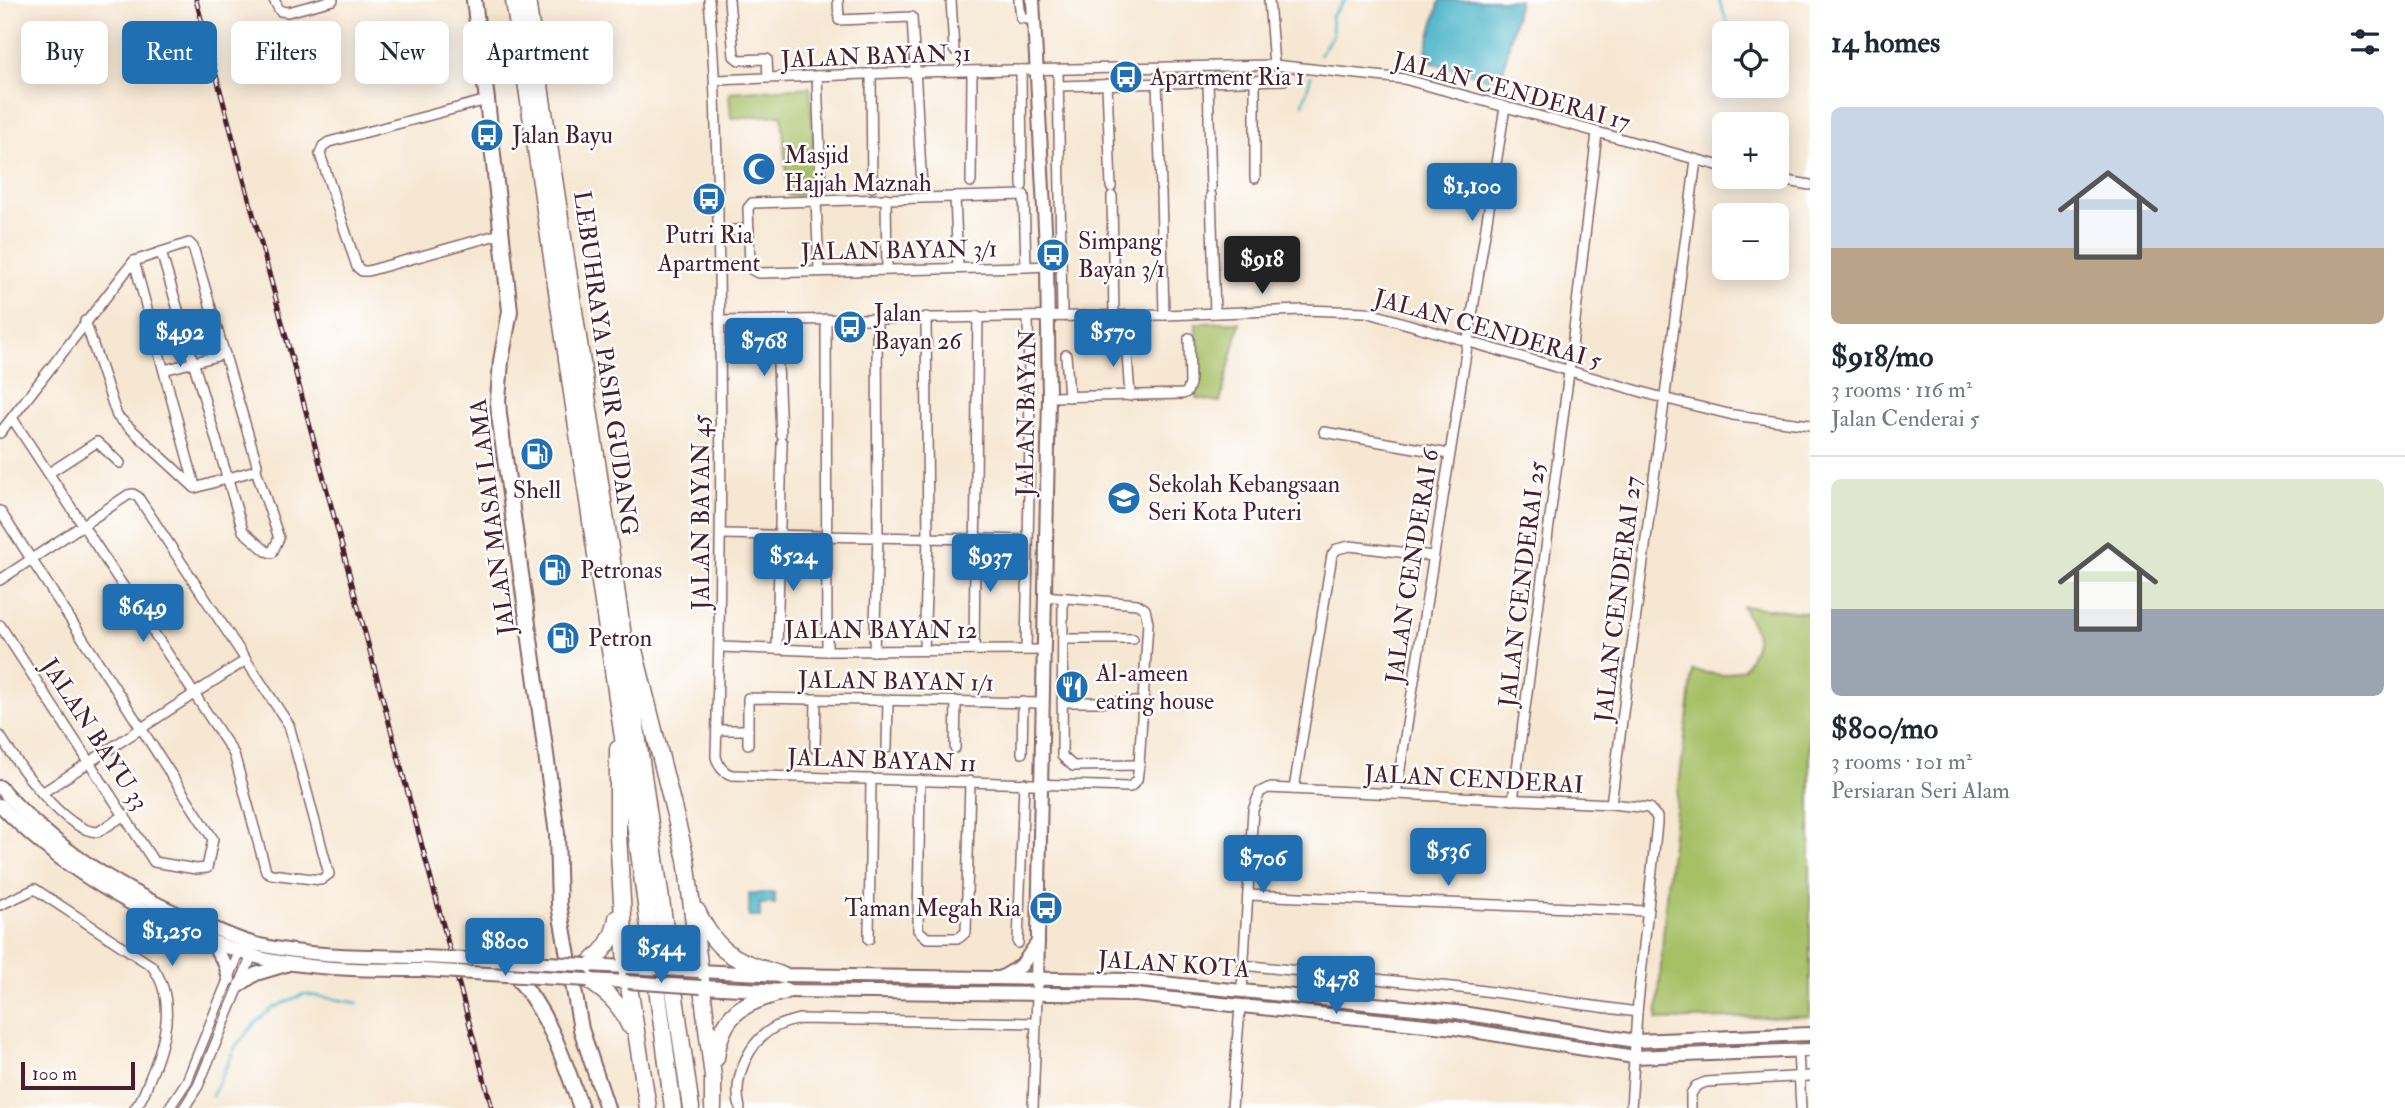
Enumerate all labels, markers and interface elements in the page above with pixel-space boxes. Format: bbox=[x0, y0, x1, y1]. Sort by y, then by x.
chip: Buy bbox=[21, 21, 108, 84]
chip: Rent bbox=[122, 21, 217, 84]
chip: Filters bbox=[231, 21, 341, 84]
chip: New bbox=[355, 21, 449, 84]
chip: Apartment bbox=[463, 21, 613, 84]
map controls bbox=[1712, 21, 1789, 280]
button: locate bbox=[1712, 21, 1789, 98]
icon: filters bbox=[2346, 23, 2384, 61]
text: 14 homes bbox=[1831, 24, 1940, 61]
street label: JALAN BAYAN 31 bbox=[779, 38, 972, 75]
street label: JALAN CENDERAI 17 bbox=[1389, 45, 1634, 138]
bus stop icon: Apartment Ria 1 bbox=[1107, 58, 1145, 96]
place label: Apartment Ria 1 bbox=[1149, 62, 1305, 93]
button: + bbox=[1712, 112, 1789, 189]
bus stop icon: Jalan Bayu bbox=[468, 116, 506, 154]
place label: Jalan Bayu bbox=[511, 120, 613, 151]
place label: Masjid Hajjah Maznah bbox=[784, 140, 932, 199]
mosque icon: Masjid Hajjah Maznah bbox=[740, 150, 778, 188]
icon: home bbox=[2045, 152, 2171, 278]
pin: $1,100 bbox=[1415, 164, 1529, 223]
text: $1,100 bbox=[1443, 171, 1501, 200]
bus stop icon: Putri Ria Apartment bbox=[690, 180, 728, 218]
street label: LEBUHRAYA PASIR GUDANG bbox=[566, 189, 645, 537]
button: − bbox=[1712, 203, 1789, 280]
place label: Putri Ria Apartment bbox=[657, 220, 760, 279]
place label: Simpang Bayan 3/1 bbox=[1078, 226, 1165, 285]
street label: JALAN BAYAN 3/1 bbox=[800, 233, 997, 268]
bus stop icon: Simpang Bayan 3/1 bbox=[1034, 236, 1072, 274]
pin: $918 bbox=[1221, 236, 1303, 296]
text: $918 bbox=[1240, 244, 1284, 273]
street label: JALAN CENDERAI 5 bbox=[1370, 282, 1606, 377]
place label: Jalan Bayan 26 bbox=[873, 298, 963, 357]
bus stop icon: Jalan Bayan 26 bbox=[831, 308, 869, 346]
pin: $492 bbox=[139, 310, 221, 369]
pin: $570 bbox=[1072, 310, 1154, 369]
text: $492 bbox=[156, 317, 204, 346]
text: $570 bbox=[1090, 317, 1136, 346]
pin: $768 bbox=[723, 318, 805, 378]
text: $768 bbox=[741, 326, 787, 355]
street label: JALAN BAYAN bbox=[1010, 329, 1043, 498]
text: $918/mo bbox=[1831, 338, 1933, 375]
text: 3 rooms · 116 m² bbox=[1831, 375, 1972, 404]
street label: JALAN MASAI LAMA bbox=[463, 397, 523, 638]
text: Jalan Cenderai 5 bbox=[1831, 404, 1980, 433]
street label: JALAN BAYAN 45 bbox=[686, 414, 717, 611]
fuel station icon: Shell bbox=[518, 435, 556, 473]
street label: JALAN CENDERAI 6 bbox=[1379, 445, 1447, 686]
street label: JALAN CENDERAI 25 bbox=[1492, 459, 1553, 710]
place label: Sekolah Kebangsaan Seri Kota Puteri bbox=[1148, 469, 1340, 528]
street label: JALAN CENDERAI 27 bbox=[1588, 474, 1649, 725]
place label: Shell bbox=[513, 475, 561, 506]
school or university icon: Sekolah Kebangsaan Seri Kota Puteri bbox=[1105, 479, 1143, 517]
icon: home bbox=[2045, 524, 2171, 650]
pin: $524 bbox=[752, 534, 834, 593]
pin: $937 bbox=[949, 534, 1031, 594]
text: $524 bbox=[769, 541, 817, 570]
text: $937 bbox=[968, 542, 1012, 571]
fuel station icon: Petronas bbox=[536, 551, 574, 589]
place label: Petronas bbox=[580, 555, 662, 586]
pin: $649 bbox=[102, 584, 184, 644]
text: $649 bbox=[119, 592, 167, 621]
street label: JALAN BAYAN 12 bbox=[783, 615, 978, 646]
fuel station icon: Petron bbox=[544, 619, 582, 657]
place label: Petron bbox=[588, 623, 652, 654]
street label: JALAN BAYU 33 bbox=[33, 652, 155, 816]
place label: Al-ameen eating house bbox=[1095, 658, 1214, 717]
street label: JALAN BAYAN 1/1 bbox=[797, 664, 994, 699]
restaurant icon: Al-ameen eating house bbox=[1053, 668, 1091, 706]
text: $800/mo bbox=[1831, 710, 1938, 747]
street label: JALAN BAYAN 11 bbox=[786, 742, 977, 779]
text: 3 rooms · 101 m² bbox=[1831, 747, 1972, 776]
street label: JALAN CENDERAI bbox=[1363, 758, 1584, 801]
text: Persiaran Seri Alam bbox=[1831, 776, 2010, 805]
pin: $536 bbox=[1407, 828, 1489, 888]
pin: $706 bbox=[1222, 836, 1304, 895]
text: $536 bbox=[1426, 836, 1470, 865]
text: $706 bbox=[1240, 843, 1286, 872]
bus stop icon: Taman Megah Ria bbox=[1027, 889, 1065, 927]
place label: Taman Megah Ria bbox=[844, 893, 1022, 924]
pin: $1,250 bbox=[115, 908, 229, 968]
text: $1,250 bbox=[142, 916, 202, 945]
pin: $800 bbox=[464, 918, 546, 978]
text: $800 bbox=[481, 926, 529, 955]
pin: $544 bbox=[620, 926, 702, 985]
text: $544 bbox=[637, 933, 685, 962]
street label: JALAN KOTA bbox=[1096, 944, 1251, 985]
pin: $478 bbox=[1295, 956, 1377, 1016]
text: $478 bbox=[1313, 964, 1359, 993]
scale bar bbox=[21, 1059, 135, 1091]
text: 100 m bbox=[32, 1062, 77, 1086]

